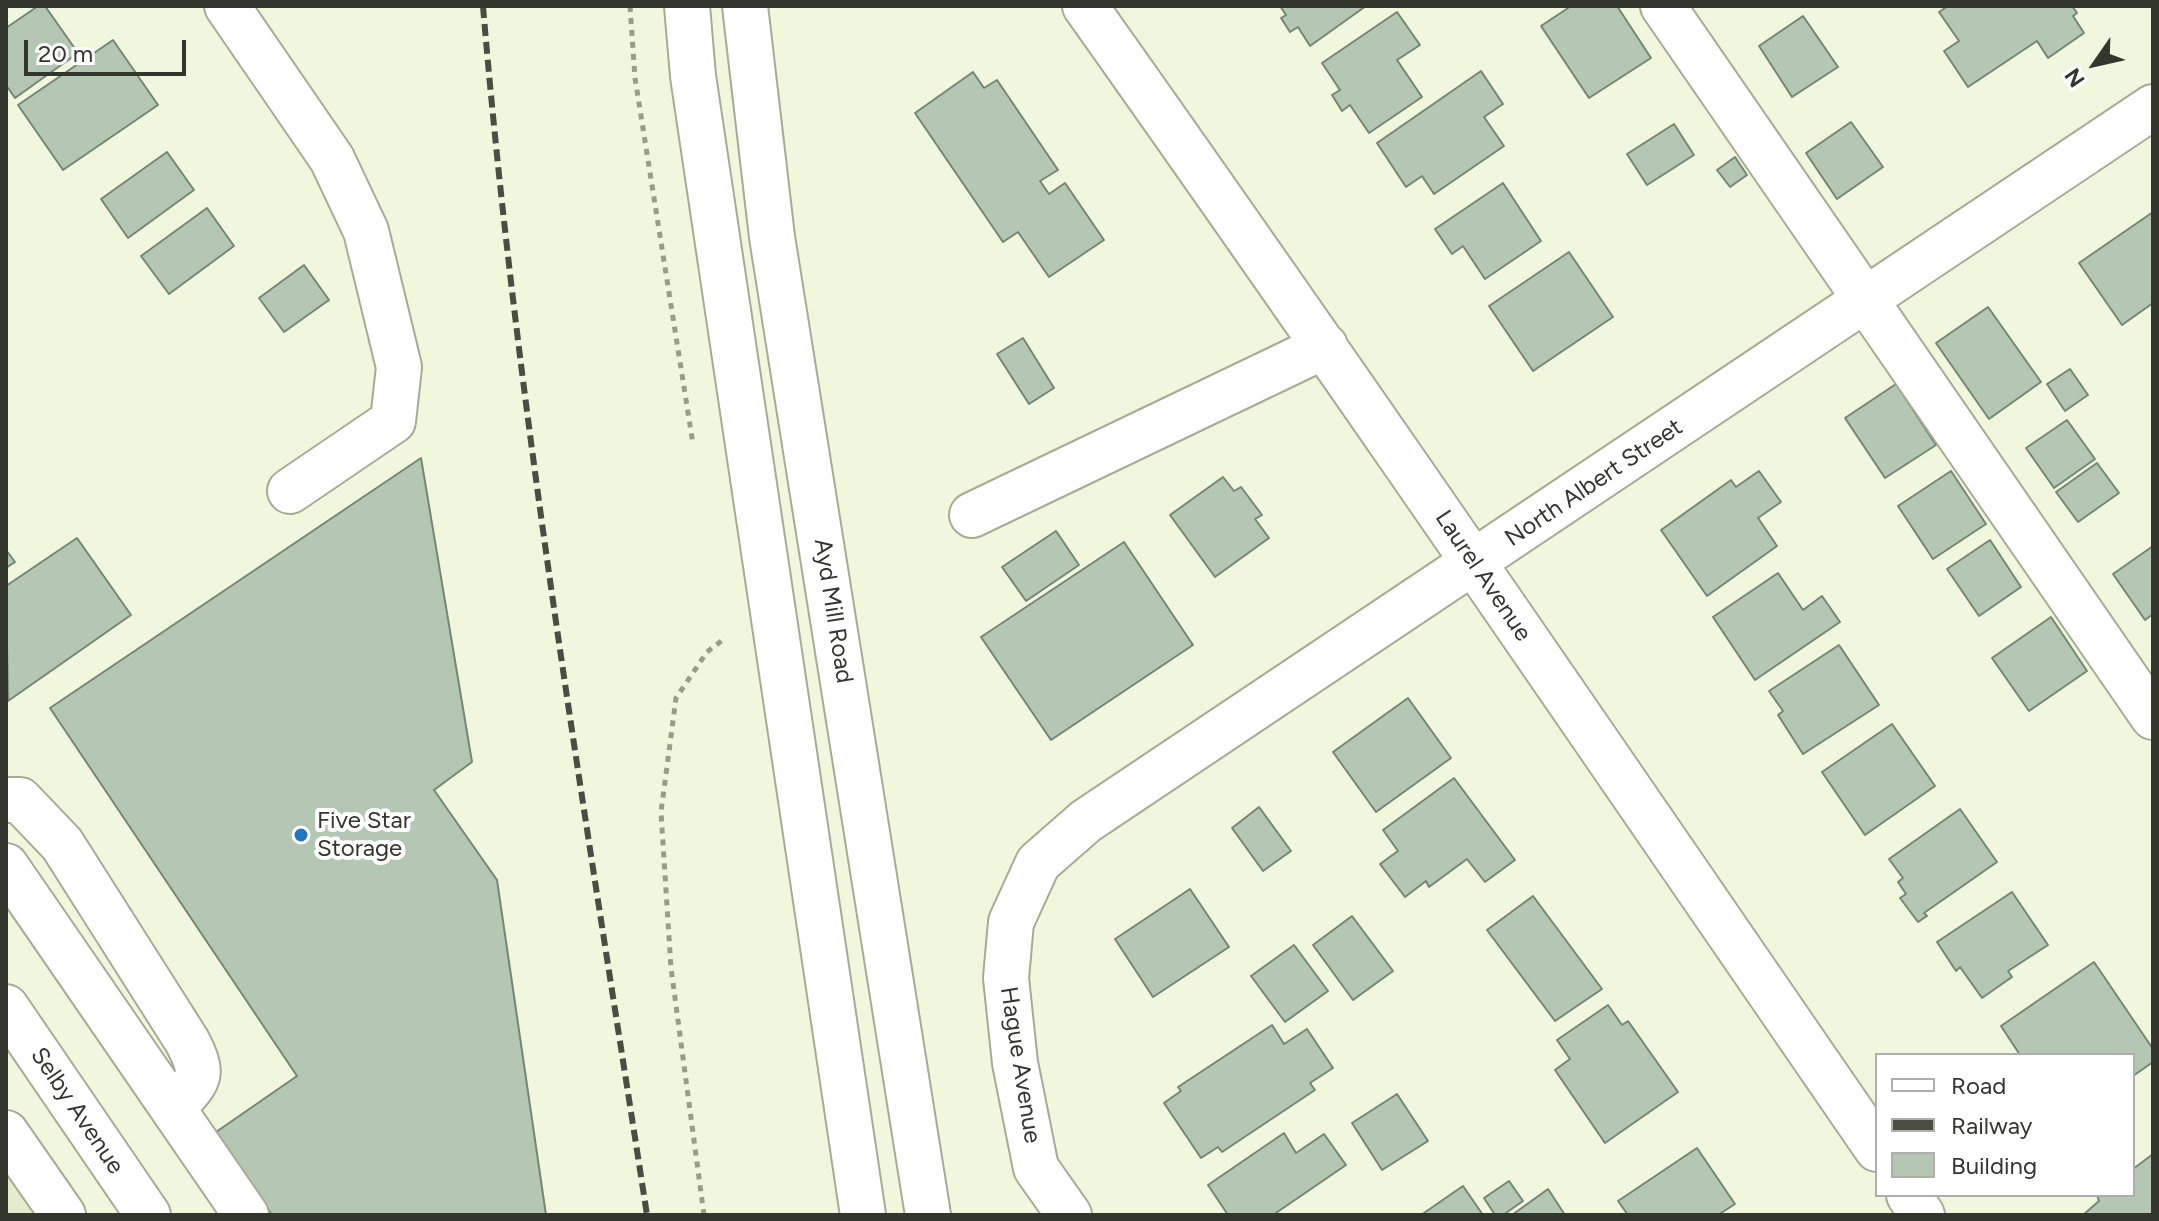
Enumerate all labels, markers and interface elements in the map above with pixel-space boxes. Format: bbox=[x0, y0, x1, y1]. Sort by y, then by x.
scale bar bbox=[28, 24, 190, 74]
north arrow bbox=[2055, 24, 2135, 104]
text: 20 m bbox=[38, 39, 93, 68]
text: N bbox=[2059, 63, 2091, 92]
street label: North Albert Street bbox=[1500, 413, 1688, 553]
street label: Laurel Avenue bbox=[1429, 505, 1537, 647]
street label: Ayd Mill Road bbox=[807, 537, 859, 685]
place label: Five Star Storage bbox=[317, 807, 411, 863]
marker: Five Star Storage bbox=[292, 826, 310, 844]
street label: Hague Avenue bbox=[993, 985, 1047, 1145]
street label: Selby Avenue bbox=[24, 1042, 130, 1180]
legend bbox=[1875, 1053, 2135, 1197]
text: Road bbox=[1951, 1071, 2006, 1100]
text: Railway bbox=[1951, 1111, 2032, 1140]
text: Building bbox=[1951, 1151, 2037, 1180]

